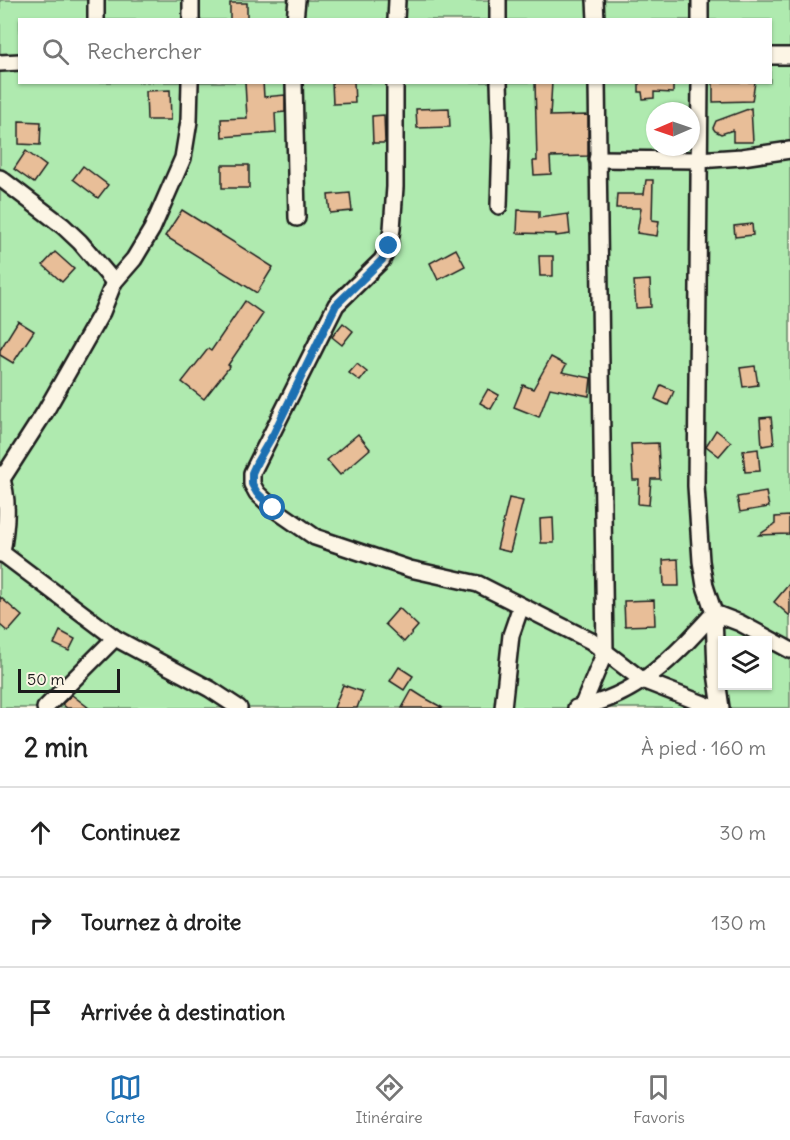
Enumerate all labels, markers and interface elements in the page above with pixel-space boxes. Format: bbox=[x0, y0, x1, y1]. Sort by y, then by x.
search box bbox=[18, 18, 772, 84]
icon: search bbox=[39, 35, 72, 68]
text: Rechercher bbox=[87, 37, 202, 65]
north arrow bbox=[646, 102, 700, 156]
route end bbox=[375, 232, 401, 258]
route start bbox=[259, 494, 285, 520]
map controls bbox=[718, 636, 772, 690]
button: layers bbox=[718, 636, 772, 690]
scale bar bbox=[18, 666, 120, 694]
text: 50 m bbox=[27, 669, 65, 689]
text: 2 min bbox=[24, 731, 88, 764]
text: À pied · 160 m bbox=[641, 735, 766, 760]
icon: ahead bbox=[24, 816, 57, 849]
text: Continuez bbox=[81, 818, 180, 846]
text: 30 m bbox=[719, 820, 766, 845]
icon: right bbox=[24, 906, 57, 939]
text: Tournez à droite bbox=[81, 908, 241, 936]
text: 130 m bbox=[711, 910, 766, 935]
icon: arrive bbox=[24, 996, 57, 1029]
text: Arrivée à destination bbox=[81, 998, 285, 1026]
tab: Carte bbox=[105, 1071, 145, 1127]
tab: Itinéraire bbox=[356, 1071, 423, 1127]
tab: Favoris bbox=[633, 1071, 685, 1127]

